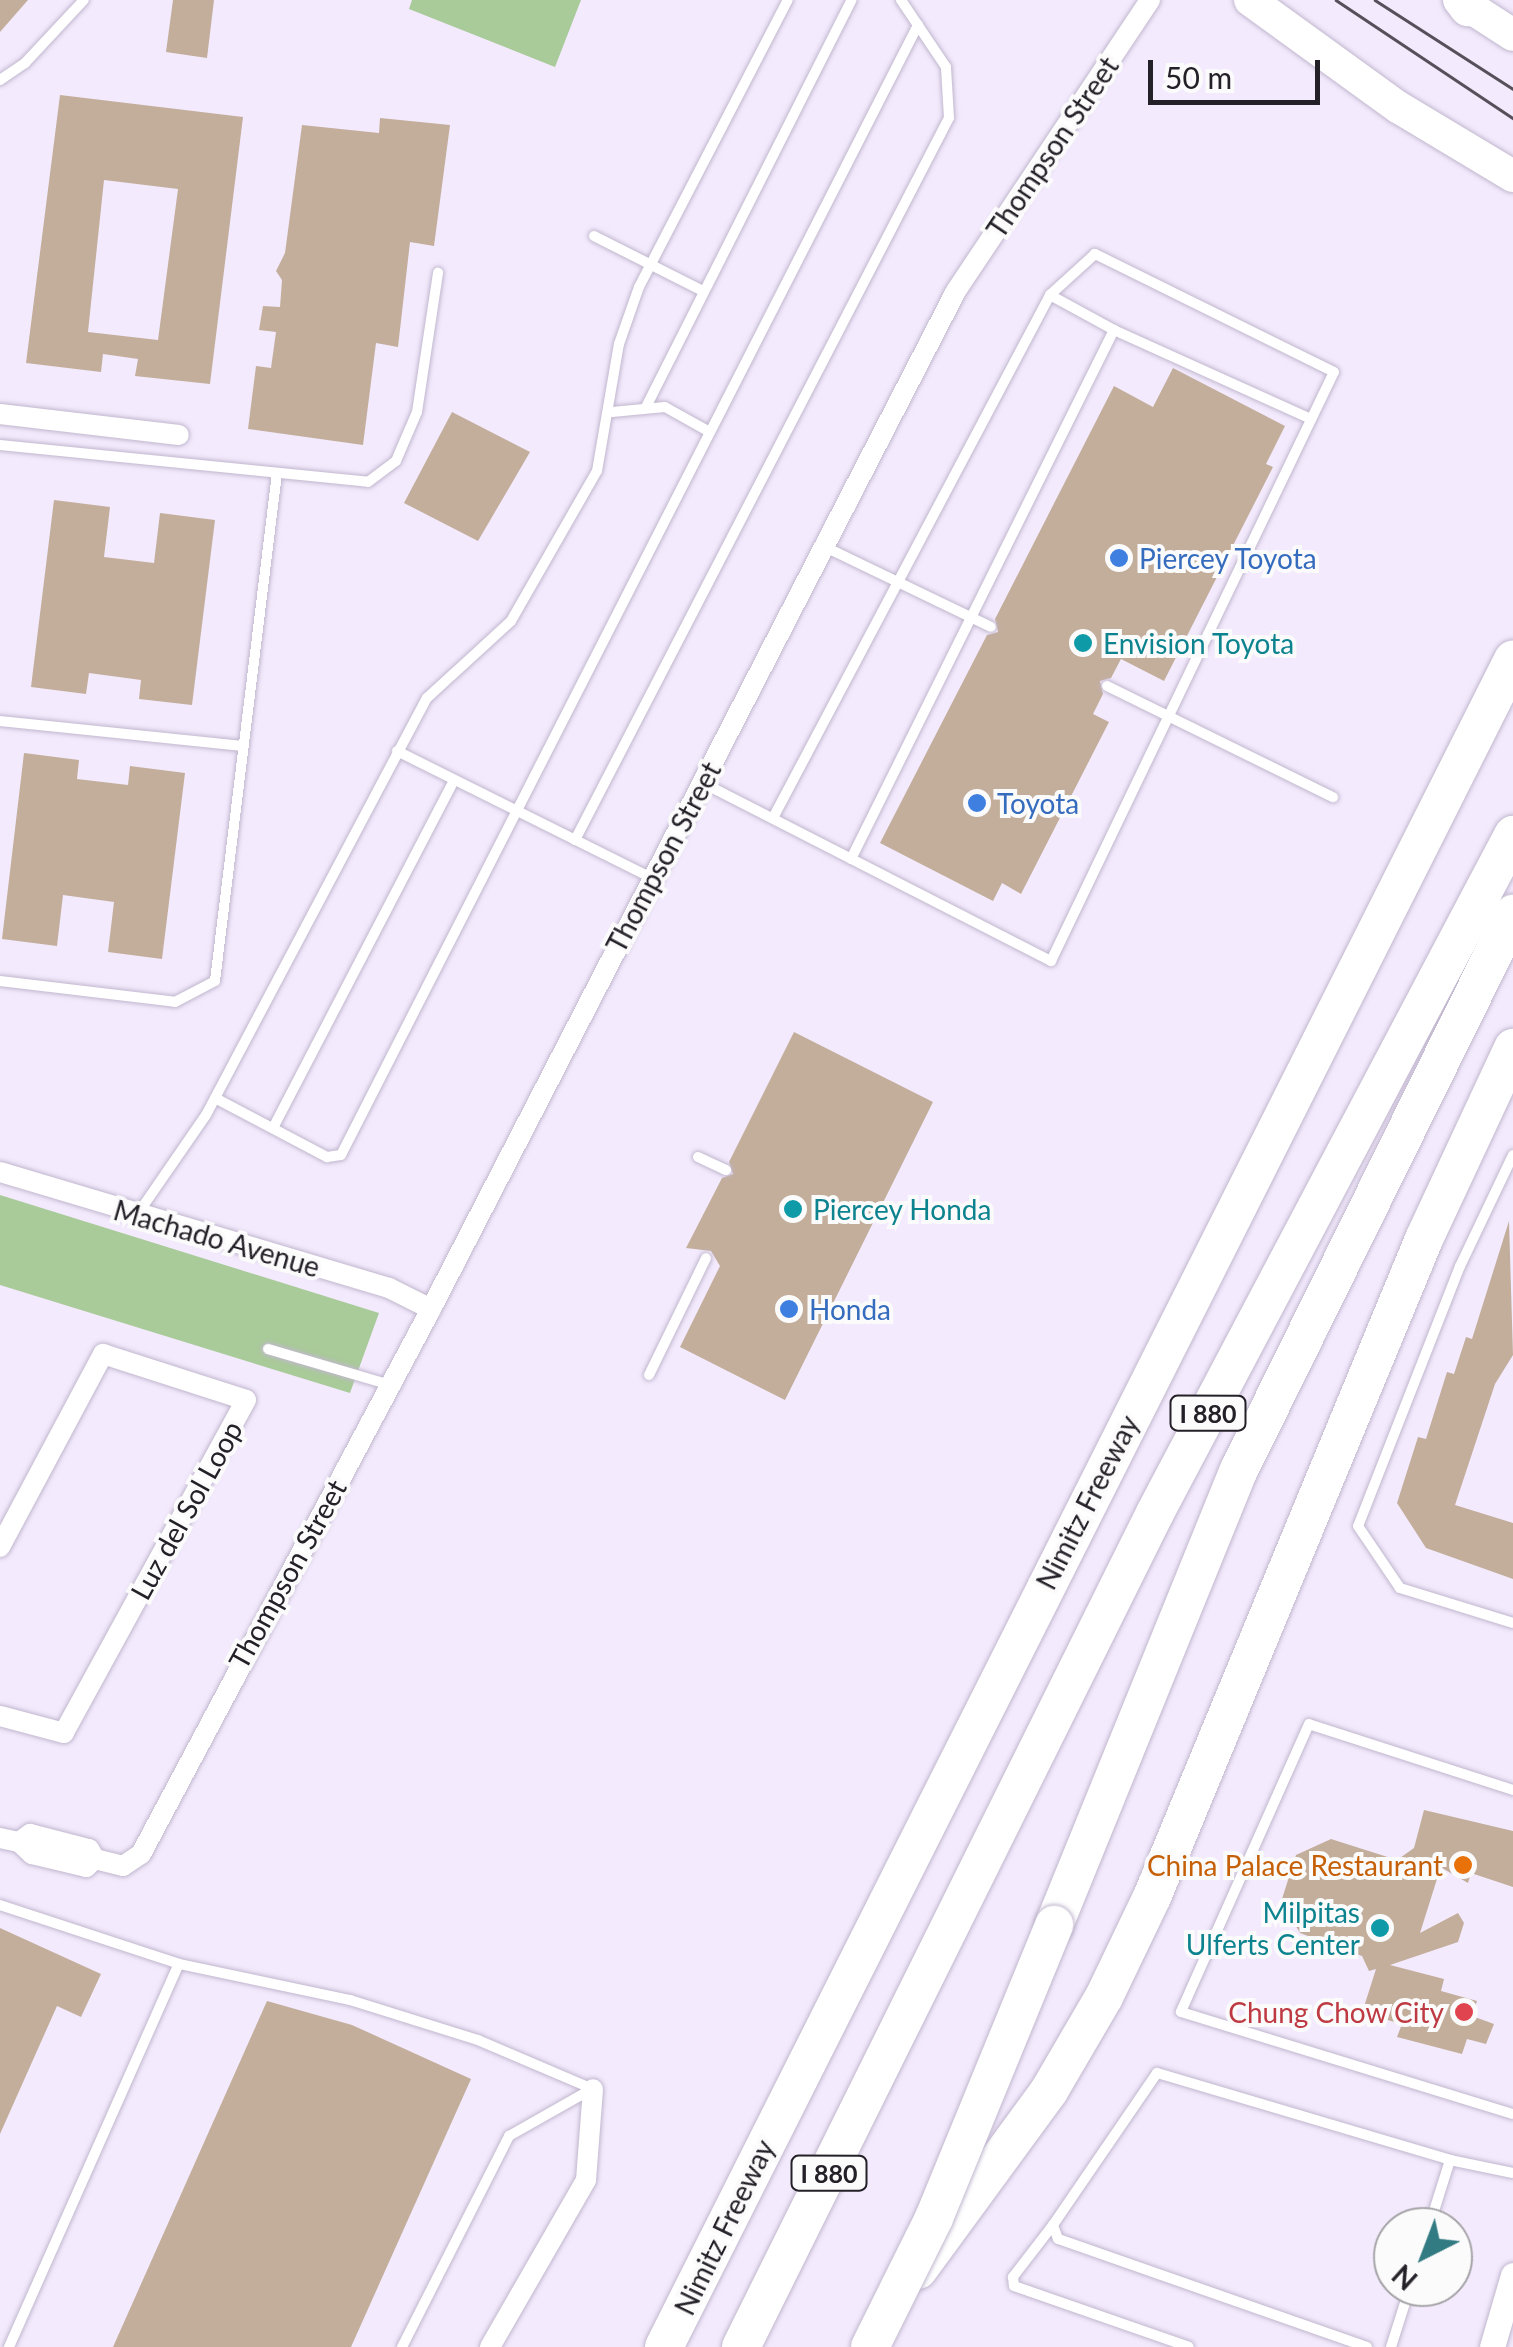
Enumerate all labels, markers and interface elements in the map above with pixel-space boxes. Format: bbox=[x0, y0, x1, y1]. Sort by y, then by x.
scale bar bbox=[1153, 40, 1326, 102]
street label: Thompson Street bbox=[979, 50, 1125, 244]
text: 50 m bbox=[1165, 59, 1232, 95]
place label: Piercey Toyota bbox=[1139, 541, 1318, 575]
marker: Piercey Toyota bbox=[1108, 547, 1130, 569]
place label: Envision Toyota bbox=[1103, 626, 1295, 660]
marker: Envision Toyota bbox=[1072, 632, 1094, 654]
street label: Thompson Street bbox=[599, 756, 727, 958]
place label: Toyota bbox=[997, 786, 1079, 820]
marker: Toyota bbox=[966, 792, 988, 814]
street label: Machado Avenue bbox=[110, 1192, 324, 1284]
place label: Piercey Honda bbox=[813, 1192, 992, 1226]
marker: Piercey Honda bbox=[782, 1198, 804, 1220]
place label: Honda bbox=[809, 1292, 891, 1326]
marker: Honda bbox=[778, 1298, 800, 1320]
road number: I 880 bbox=[1168, 1393, 1248, 1433]
street label: Nimitz Freeway bbox=[1029, 1409, 1145, 1595]
street label: Luz del Sol Loop bbox=[123, 1415, 249, 1605]
street label: Thompson Street bbox=[221, 1474, 353, 1674]
place label: China Palace Restaurant bbox=[1147, 1848, 1443, 1882]
marker: China Palace Restaurant bbox=[1452, 1854, 1474, 1876]
place label: Milpitas Ulferts Center bbox=[1186, 1895, 1360, 1961]
marker: Milpitas Ulferts Center bbox=[1369, 1917, 1391, 1939]
place label: Chung Chow City bbox=[1228, 1995, 1444, 2029]
marker: Chung Chow City bbox=[1453, 2001, 1475, 2023]
street label: Nimitz Freeway bbox=[667, 2134, 781, 2320]
road number: I 880 bbox=[789, 2153, 869, 2193]
north arrow bbox=[1373, 2207, 1473, 2307]
text: N bbox=[1385, 2258, 1424, 2298]

